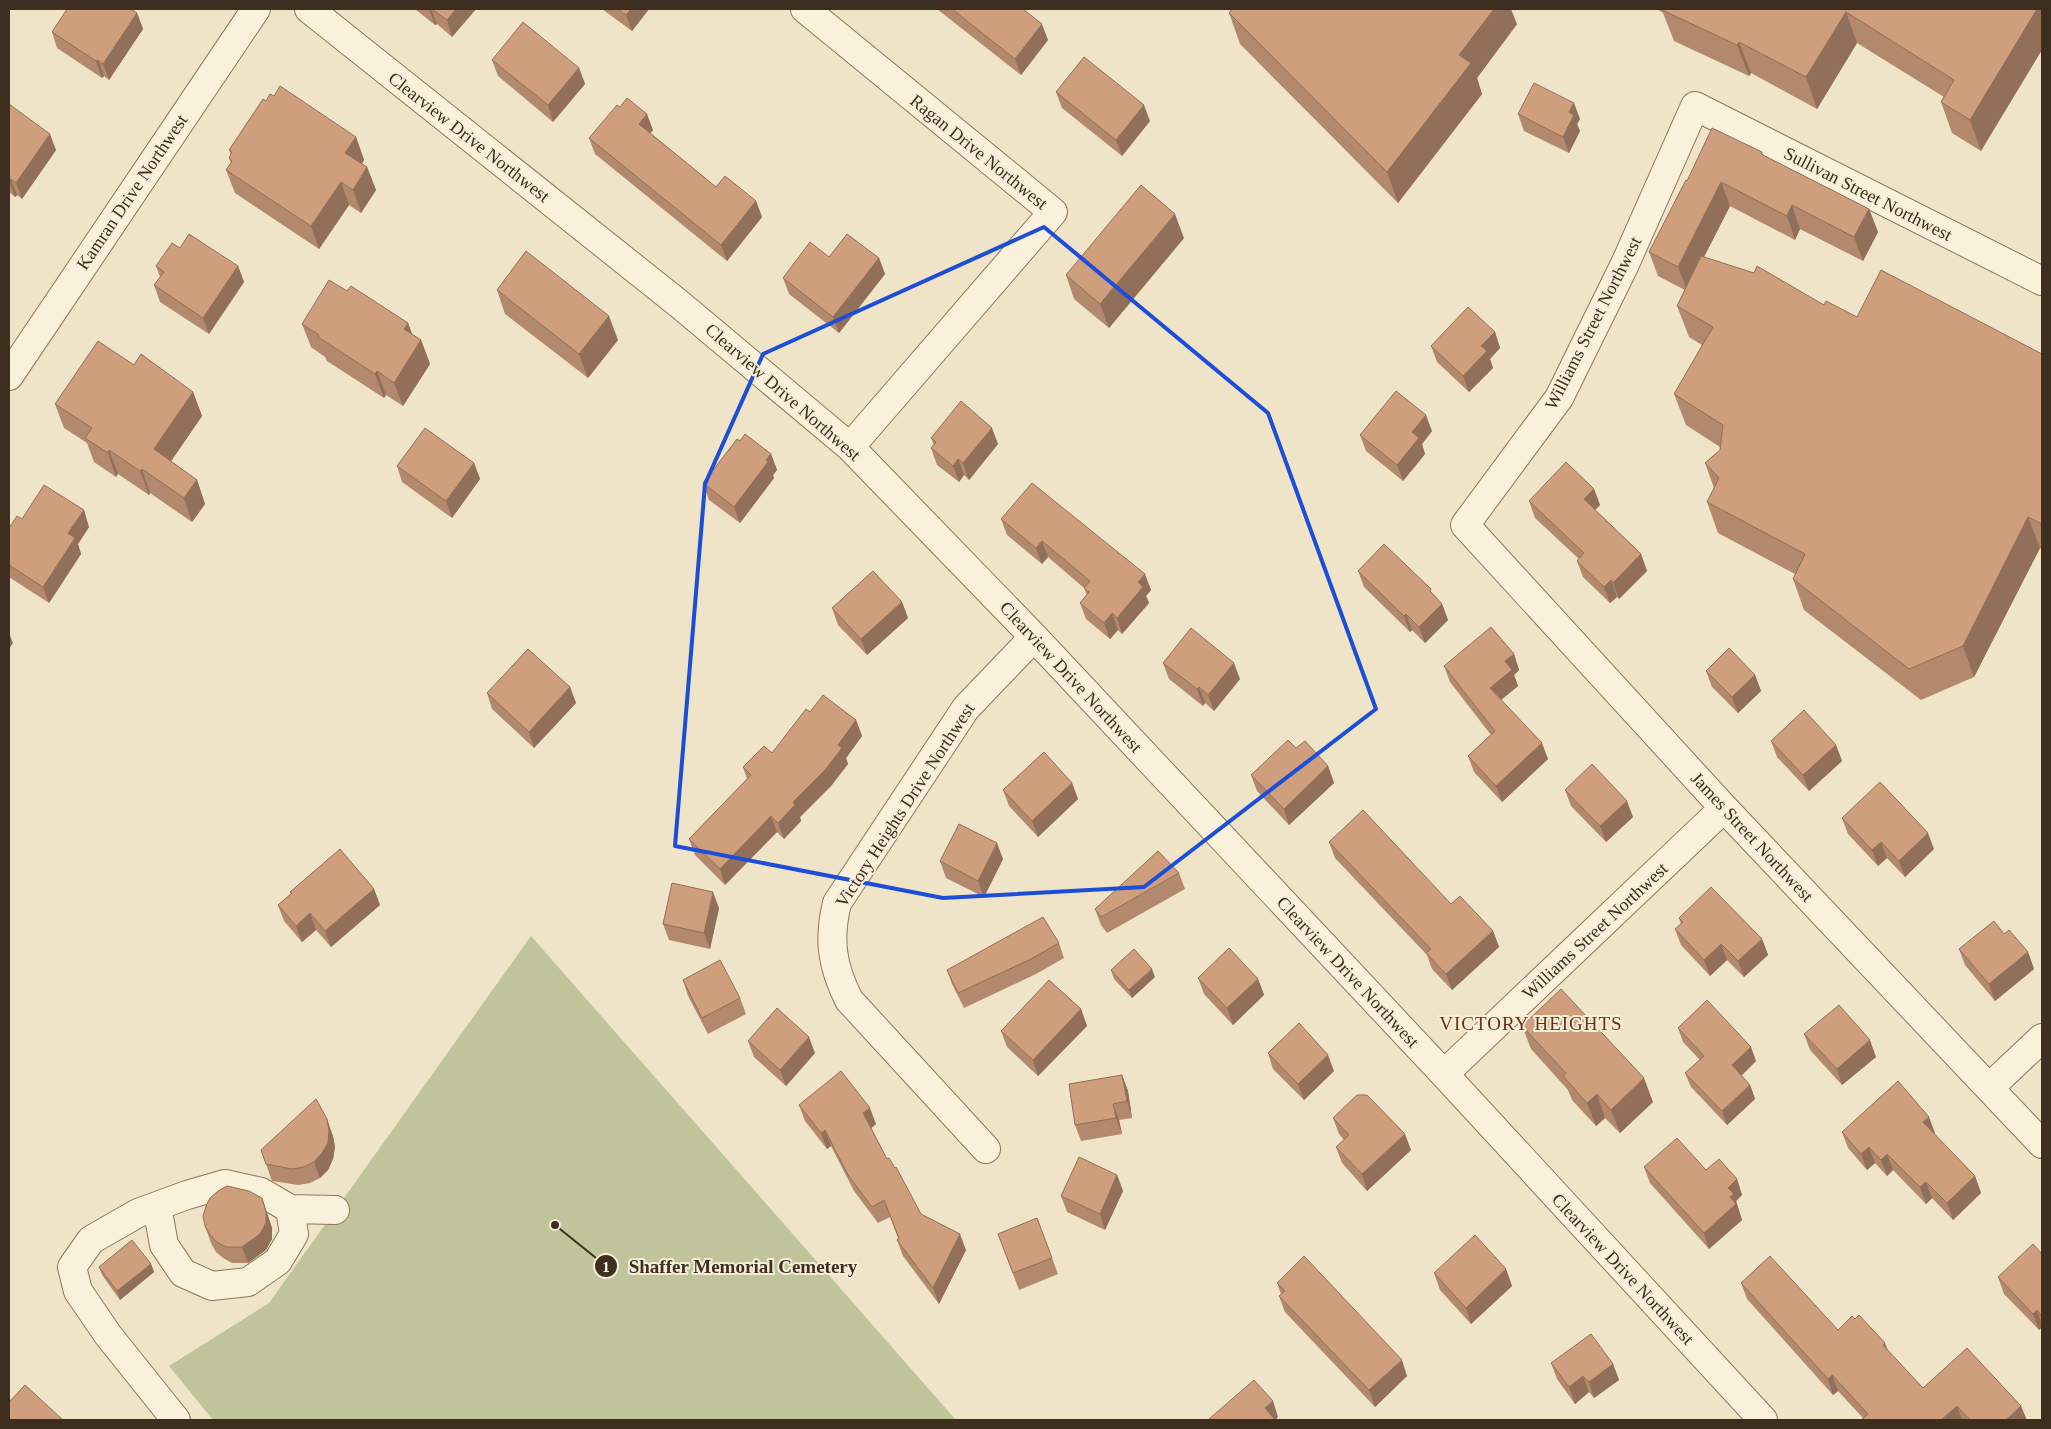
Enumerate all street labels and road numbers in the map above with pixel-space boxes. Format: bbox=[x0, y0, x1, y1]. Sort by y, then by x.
street label: Clearview Drive Northwest bbox=[384, 68, 554, 206]
street label: Ragan Drive Northwest bbox=[906, 90, 1052, 214]
street label: Kamran Drive Northwest bbox=[73, 111, 191, 273]
street label: Sullivan Street Northwest bbox=[1781, 143, 1955, 245]
street label: Williams Street Northwest bbox=[1541, 233, 1645, 413]
street label: Clearview Drive Northwest bbox=[701, 319, 865, 465]
street label: Clearview Drive Northwest bbox=[996, 597, 1146, 757]
street label: Victory Heights Drive Northwest bbox=[831, 699, 979, 911]
street label: James Street Northwest bbox=[1687, 768, 1817, 906]
street label: Williams Street Northwest bbox=[1518, 858, 1672, 1004]
street label: Clearview Drive Northwest bbox=[1273, 892, 1423, 1052]
street label: Clearview Drive Northwest bbox=[1548, 1189, 1698, 1349]

